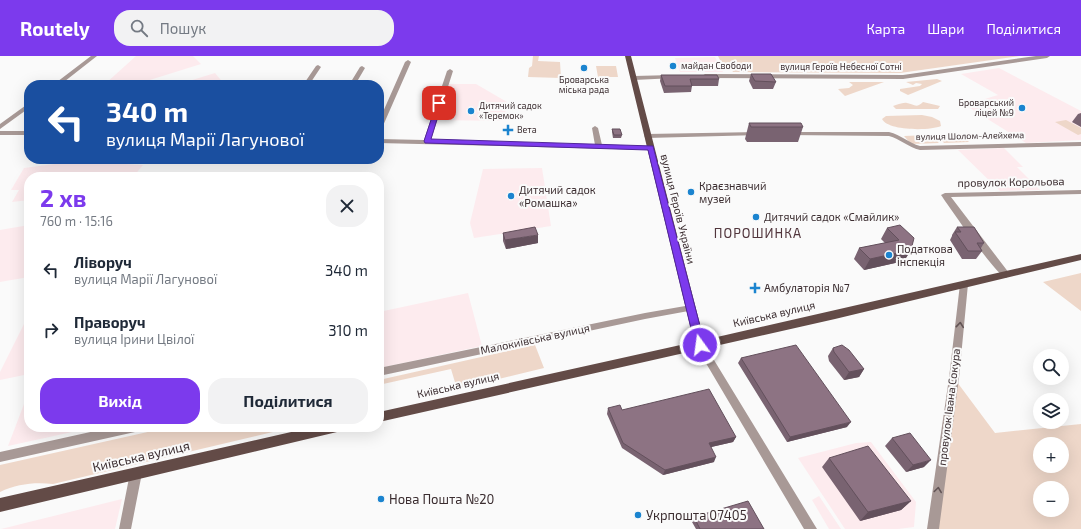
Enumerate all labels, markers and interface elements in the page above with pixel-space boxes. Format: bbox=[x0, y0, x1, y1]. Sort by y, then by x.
search box bbox=[114, 10, 394, 46]
text: Routely bbox=[20, 17, 90, 40]
icon: search bbox=[128, 17, 150, 39]
text: Пошук bbox=[160, 19, 206, 37]
text: Карта bbox=[866, 20, 905, 37]
text: Шари bbox=[927, 20, 964, 37]
text: Поділитися bbox=[986, 20, 1061, 37]
place label: майдан Свободи bbox=[681, 60, 751, 71]
marker: майдан Свободи bbox=[668, 61, 678, 71]
street label: вулиця Героїв Небесної Сотні bbox=[780, 61, 902, 73]
marker: Броварська міська рада bbox=[579, 63, 589, 73]
place label: Броварська міська рада bbox=[559, 74, 609, 95]
pin bbox=[422, 86, 456, 120]
icon: arrive bbox=[428, 92, 450, 114]
text: 340 m bbox=[106, 94, 188, 128]
icon: left bbox=[40, 96, 92, 148]
place label: Броварський ліцей №9 bbox=[959, 97, 1014, 118]
place label: Дитячий садок «Теремок» bbox=[479, 100, 542, 121]
marker: Броварський ліцей №9 bbox=[1017, 103, 1027, 113]
marker: Дитячий садок «Теремок» bbox=[466, 106, 476, 116]
marker: Вета bbox=[502, 124, 514, 136]
place label: Вета bbox=[517, 124, 537, 135]
text: вулиця Марії Лагунової bbox=[106, 128, 304, 150]
street label: вулиця Шолом-Алейхема bbox=[916, 129, 1024, 143]
street label: вулиця Героїв України bbox=[658, 153, 698, 265]
street label: провулок Корольова bbox=[957, 174, 1065, 190]
place label: Краєзнавчий музей bbox=[699, 179, 766, 206]
text: 2 хв bbox=[40, 183, 87, 212]
place label: Дитячий садок «Ромашка» bbox=[519, 183, 596, 209]
button: close bbox=[326, 185, 368, 227]
marker: Краєзнавчий музей bbox=[686, 187, 696, 197]
marker: Дитячий садок «Ромашка» bbox=[506, 191, 516, 201]
place label: Дитячий садок «Смайлик» bbox=[764, 210, 899, 223]
marker: Дитячий садок «Смайлик» bbox=[751, 212, 761, 222]
text: 760 m · 15:16 bbox=[40, 213, 113, 229]
district label: ПОРОШИНКА bbox=[714, 225, 802, 241]
place label: Податкова інспекція bbox=[897, 242, 953, 268]
marker: Податкова інспекція bbox=[884, 250, 894, 260]
text: Ліворуч bbox=[74, 253, 132, 271]
icon: left bbox=[40, 259, 62, 281]
text: 340 m bbox=[325, 261, 368, 279]
text: вулиця Марії Лагунової bbox=[74, 271, 217, 287]
place label: Амбулаторія №7 bbox=[764, 281, 850, 295]
marker: Амбулаторія №7 bbox=[749, 282, 761, 294]
street label: Київська вулиця bbox=[731, 298, 817, 330]
text: Праворуч bbox=[74, 313, 145, 331]
icon: right bbox=[40, 319, 62, 341]
text: 310 m bbox=[328, 321, 368, 339]
street label: Малокиївська вулиця bbox=[479, 321, 591, 357]
one-way arrow bbox=[955, 322, 964, 328]
position arrow bbox=[679, 324, 721, 366]
text: вулиця Ірини Цвілої bbox=[74, 331, 194, 347]
street label: провулок Івана Сокура bbox=[935, 348, 963, 466]
map controls bbox=[1033, 349, 1069, 517]
button: search bbox=[1033, 349, 1069, 385]
street label: Київська вулиця bbox=[415, 369, 501, 401]
button: Вихід bbox=[40, 378, 200, 424]
button: Поділитися bbox=[208, 378, 368, 424]
button: layers bbox=[1033, 393, 1069, 429]
street label: Київська вулиця bbox=[91, 437, 191, 475]
button: + bbox=[1033, 437, 1069, 473]
button: − bbox=[1033, 481, 1069, 517]
one-way arrow bbox=[933, 487, 942, 493]
place label: Нова Пошта №20 bbox=[389, 491, 494, 507]
marker: Нова Пошта №20 bbox=[376, 494, 386, 504]
place label: Укрпошта 07405 bbox=[646, 507, 747, 523]
marker: Укрпошта 07405 bbox=[633, 510, 643, 520]

